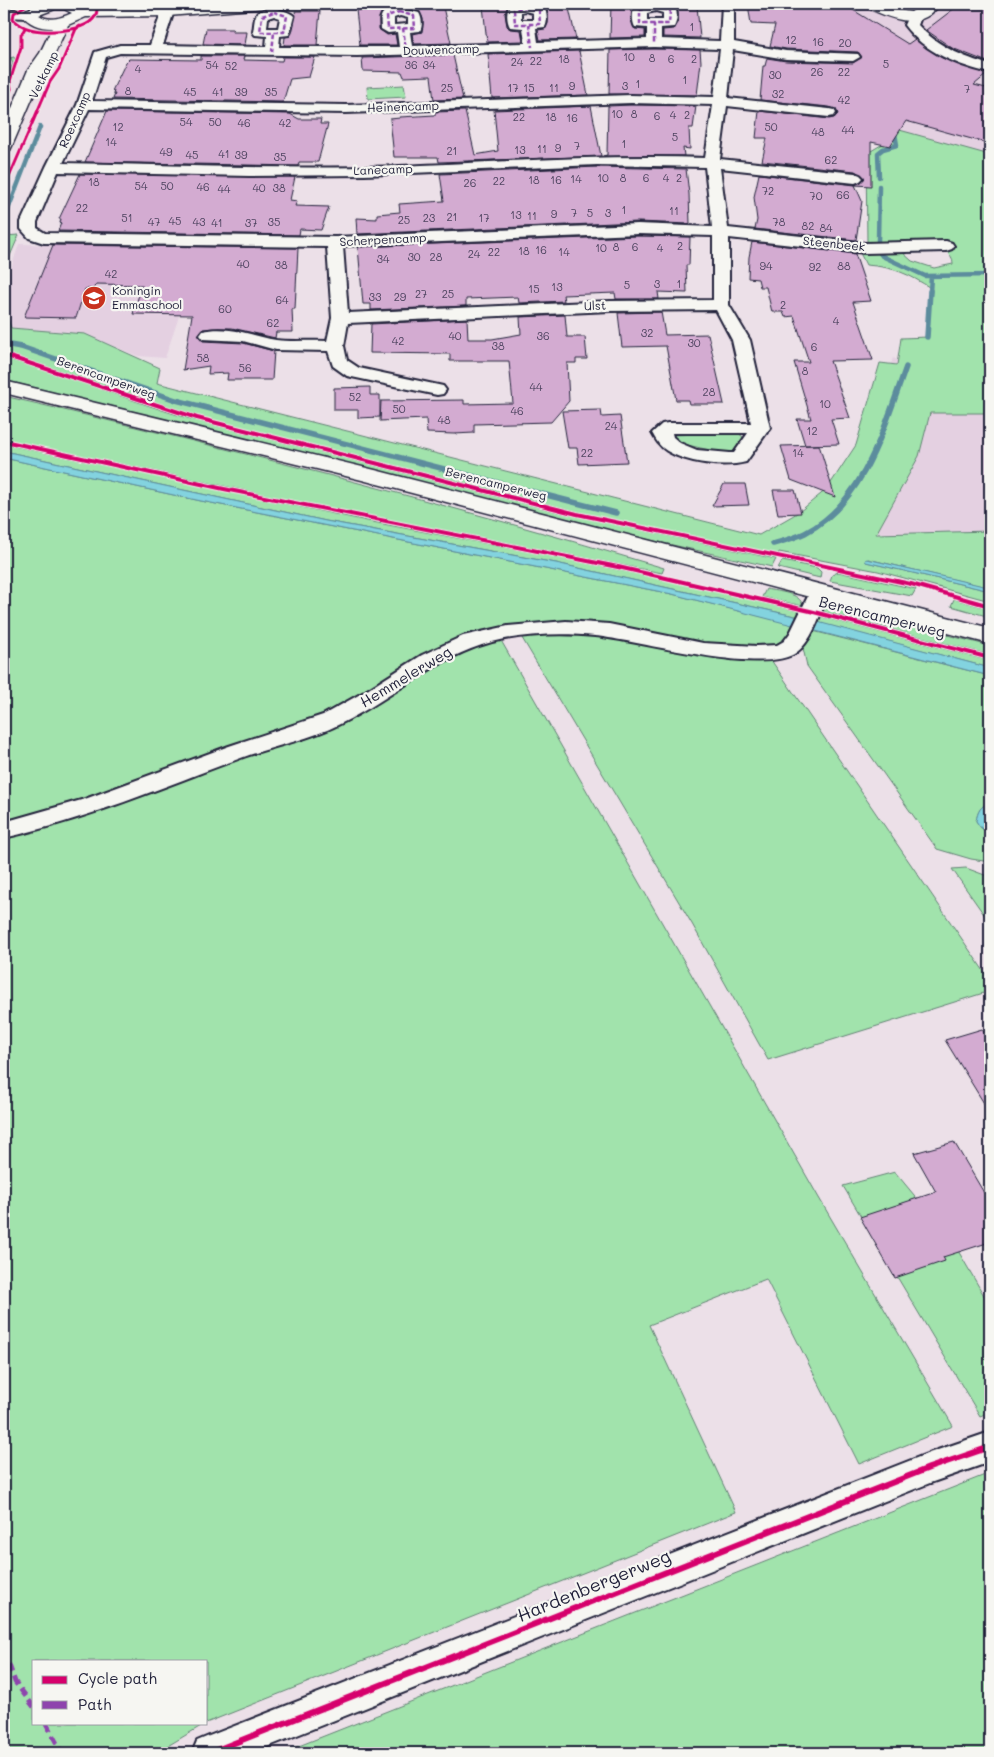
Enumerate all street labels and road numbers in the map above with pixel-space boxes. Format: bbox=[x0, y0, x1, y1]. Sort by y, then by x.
street label: Douwencamp bbox=[402, 40, 480, 58]
street label: Vetkamp bbox=[25, 48, 62, 101]
street label: Roexcamp bbox=[55, 89, 94, 150]
street label: Heinencamp bbox=[367, 97, 439, 115]
street label: Lanecamp bbox=[353, 160, 413, 178]
street label: Scherpencamp bbox=[339, 229, 427, 249]
street label: Steenbeek bbox=[802, 232, 866, 254]
street label: Ulst bbox=[584, 297, 606, 313]
street label: Berencamperweg bbox=[55, 352, 158, 402]
street label: Berencamperweg bbox=[444, 463, 548, 503]
street label: Berencamperweg bbox=[817, 591, 948, 641]
street label: Hemmelerweg bbox=[356, 641, 455, 711]
street label: Hardenbergerweg bbox=[513, 1543, 674, 1627]

